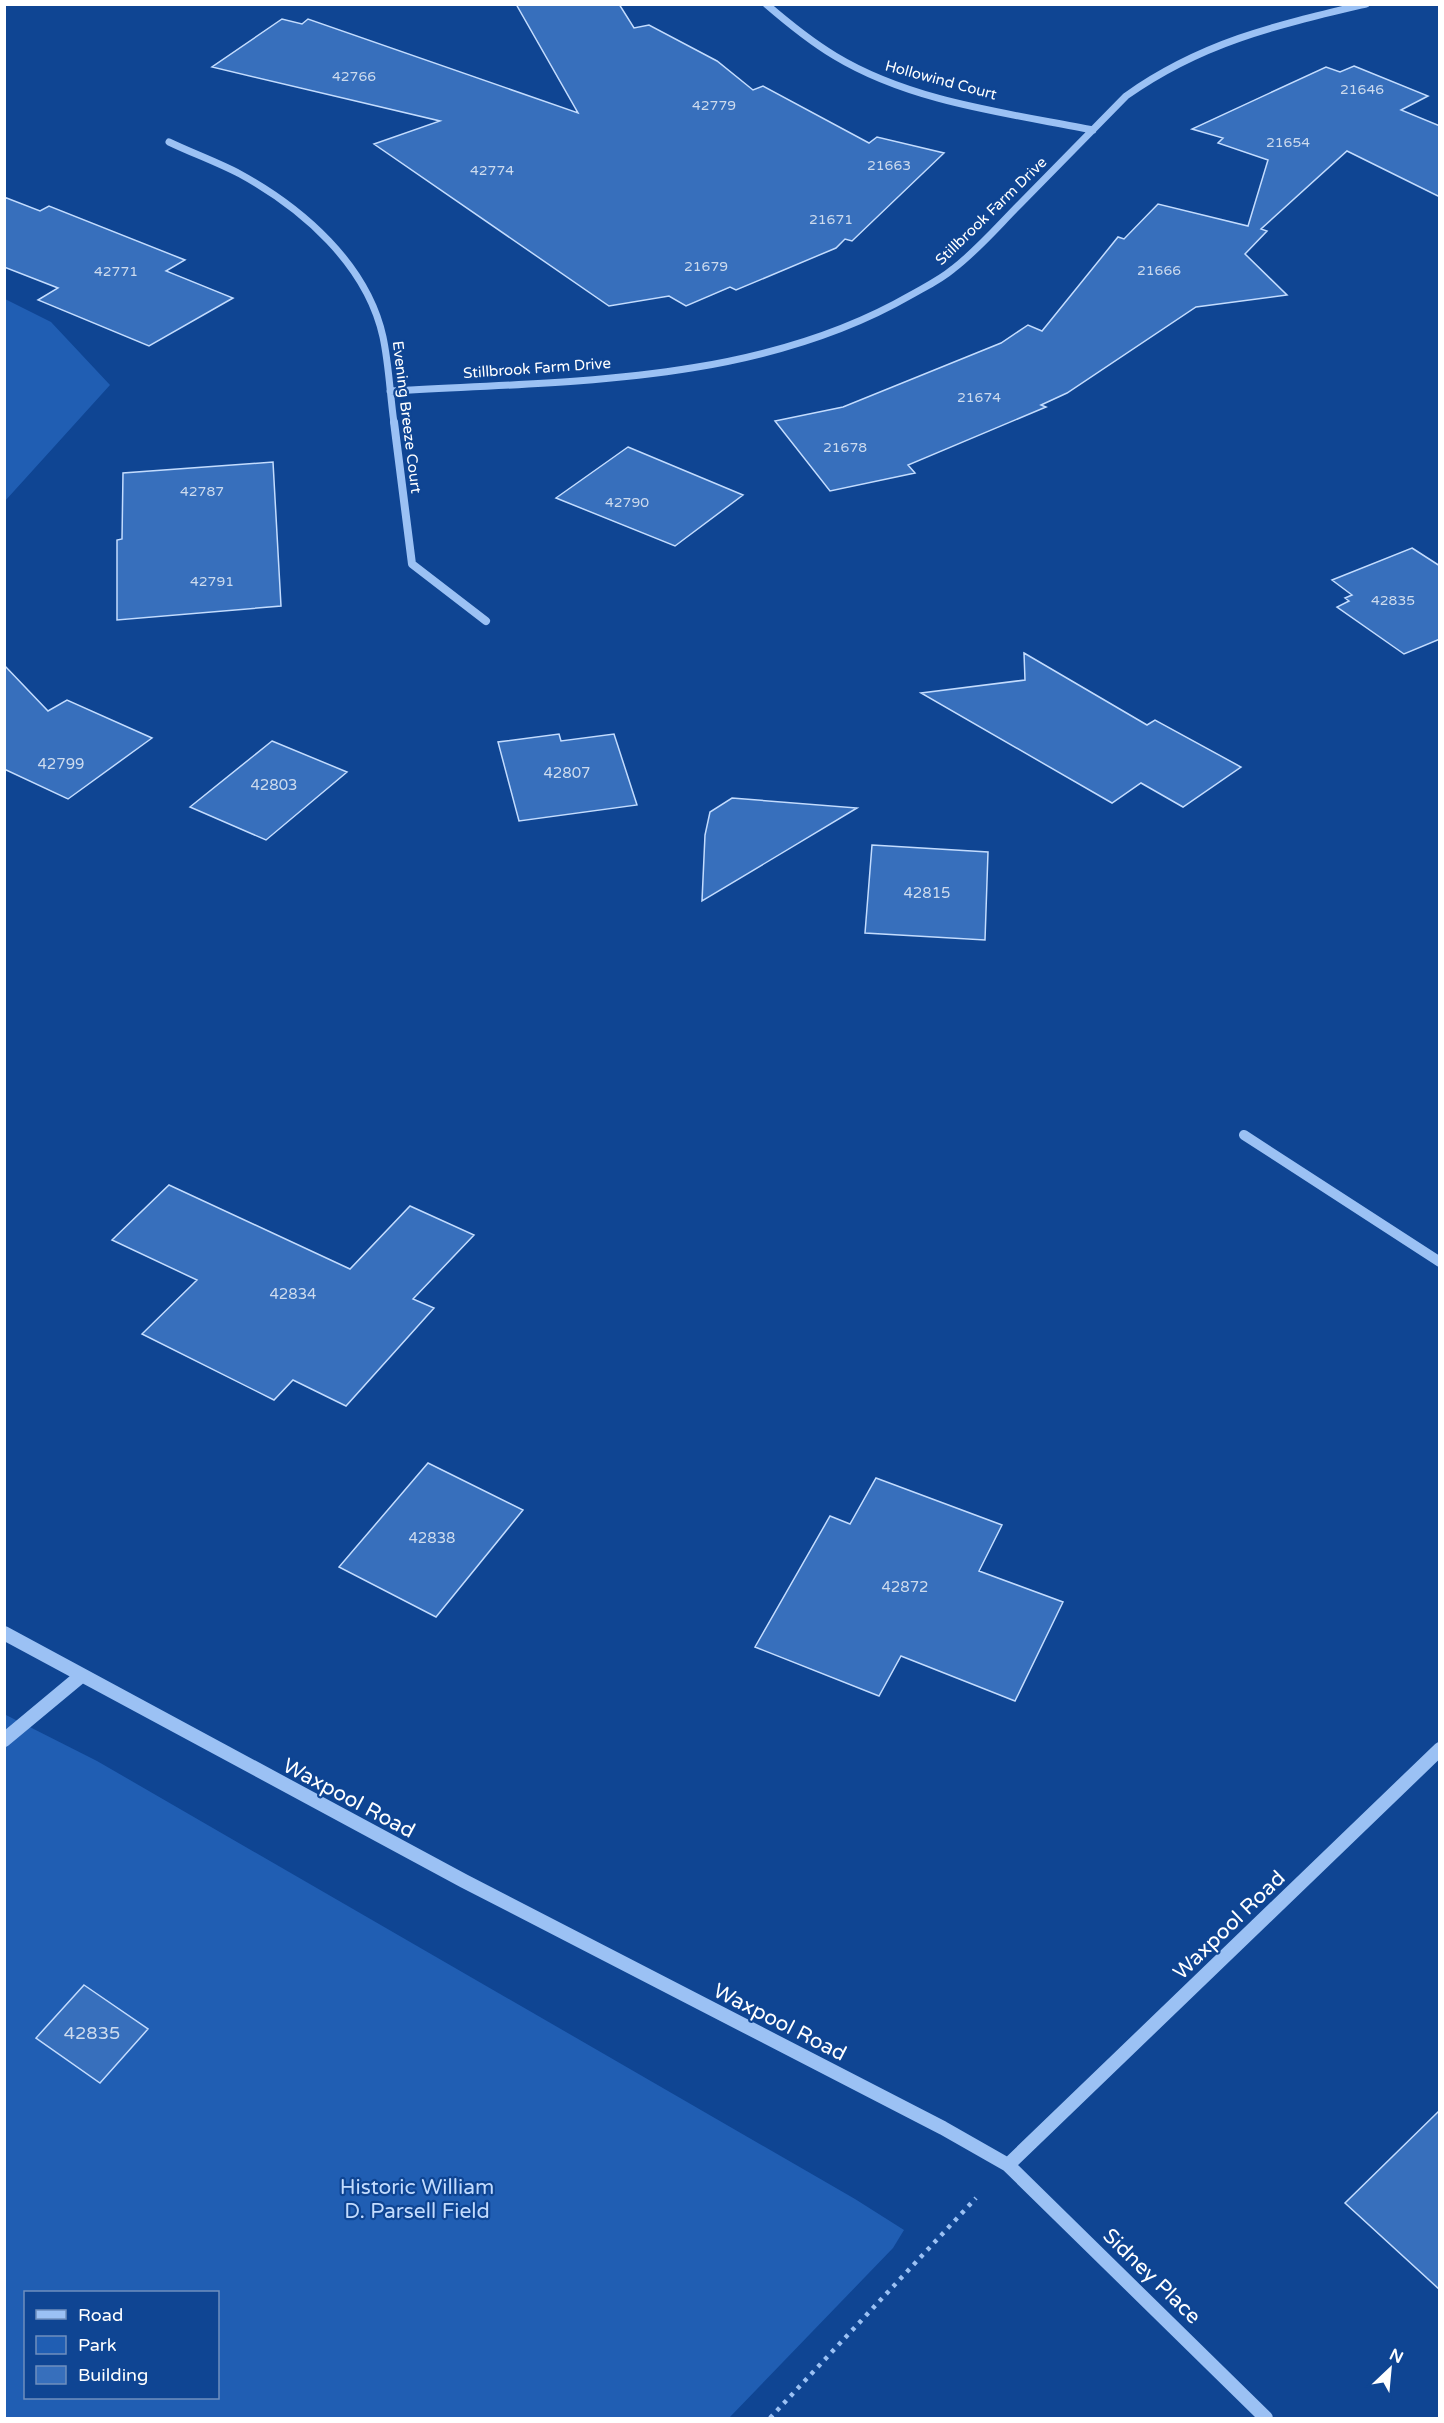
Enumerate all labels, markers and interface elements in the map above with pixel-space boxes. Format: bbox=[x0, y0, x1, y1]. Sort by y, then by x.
street label: Hollowind Court bbox=[883, 56, 999, 104]
house number: 42766 bbox=[332, 68, 376, 85]
house number: 21646 bbox=[1340, 81, 1384, 98]
house number: 42779 bbox=[692, 97, 736, 114]
house number: 21654 bbox=[1266, 134, 1310, 151]
street label: Stillbrook Farm Drive bbox=[932, 153, 1050, 269]
house number: 21663 bbox=[867, 157, 911, 174]
house number: 42774 bbox=[470, 162, 514, 179]
house number: 21671 bbox=[809, 211, 853, 228]
house number: 21679 bbox=[684, 258, 728, 275]
house number: 21666 bbox=[1137, 262, 1181, 279]
house number: 42771 bbox=[94, 263, 138, 280]
street label: Evening Breeze Court bbox=[389, 340, 425, 495]
street label: Stillbrook Farm Drive bbox=[463, 354, 611, 382]
house number: 21674 bbox=[957, 389, 1001, 406]
house number: 21678 bbox=[823, 439, 867, 456]
house number: 42787 bbox=[180, 483, 224, 500]
house number: 42790 bbox=[605, 494, 649, 511]
house number: 42791 bbox=[190, 573, 234, 590]
house number: 42835 bbox=[1371, 592, 1415, 609]
house number: 42799 bbox=[37, 755, 85, 773]
house number: 42807 bbox=[543, 764, 591, 782]
house number: 42803 bbox=[250, 776, 298, 794]
house number: 42815 bbox=[903, 884, 951, 902]
house number: 42834 bbox=[269, 1285, 317, 1303]
house number: 42838 bbox=[408, 1529, 456, 1547]
house number: 42872 bbox=[881, 1578, 929, 1596]
street label: Waxpool Road bbox=[279, 1753, 419, 1844]
street label: Waxpool Road bbox=[1168, 1866, 1290, 1985]
street label: Waxpool Road bbox=[709, 1978, 850, 2067]
house number: 42835 bbox=[64, 2022, 120, 2044]
park label: Historic William D. Parsell Field bbox=[340, 2175, 494, 2224]
street label: Sidney Place bbox=[1097, 2223, 1206, 2329]
legend bbox=[24, 2291, 219, 2399]
text: Road bbox=[78, 2304, 123, 2326]
text: Park bbox=[78, 2334, 117, 2356]
north arrow bbox=[1360, 2339, 1420, 2399]
text: N bbox=[1386, 2345, 1406, 2368]
text: Building bbox=[78, 2364, 148, 2386]

